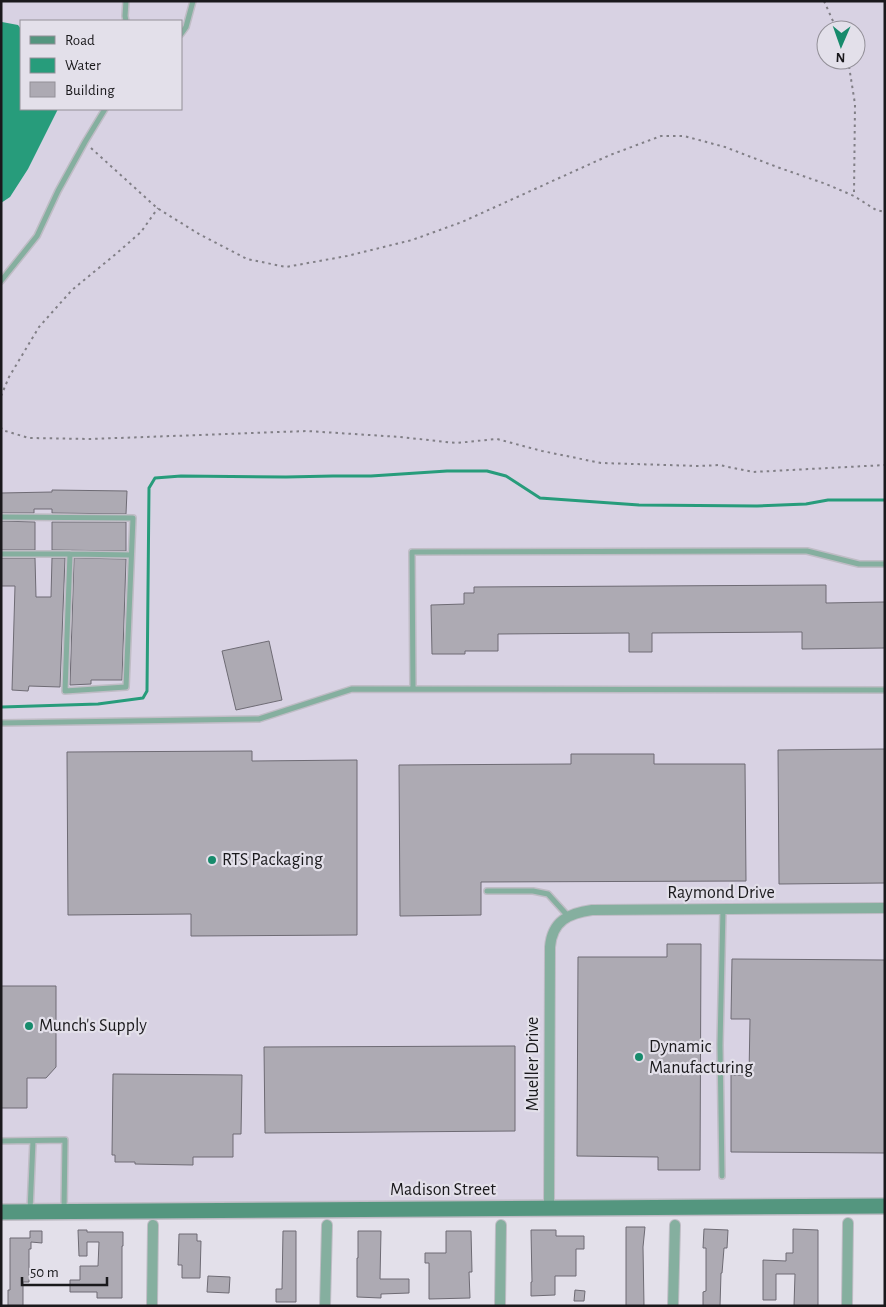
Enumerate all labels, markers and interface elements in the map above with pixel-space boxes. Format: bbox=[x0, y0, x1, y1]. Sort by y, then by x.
legend bbox=[20, 20, 182, 110]
north arrow bbox=[816, 20, 866, 70]
text: Road bbox=[65, 33, 95, 48]
text: N bbox=[835, 50, 846, 64]
text: Water bbox=[65, 58, 101, 73]
text: Building bbox=[65, 83, 115, 98]
place label: RTS Packaging bbox=[222, 851, 323, 869]
marker: RTS Packaging bbox=[206, 854, 218, 866]
street label: Raymond Drive bbox=[667, 884, 775, 902]
place label: Munch's Supply bbox=[39, 1017, 147, 1035]
street label: Mueller Drive bbox=[524, 1017, 542, 1111]
marker: Munch's Supply bbox=[23, 1020, 35, 1032]
place label: Dynamic Manufacturing bbox=[649, 1038, 753, 1077]
marker: Dynamic Manufacturing bbox=[633, 1051, 645, 1063]
street label: Madison Street bbox=[390, 1181, 496, 1199]
scale bar bbox=[22, 1254, 108, 1286]
text: 50 m bbox=[30, 1265, 59, 1280]

